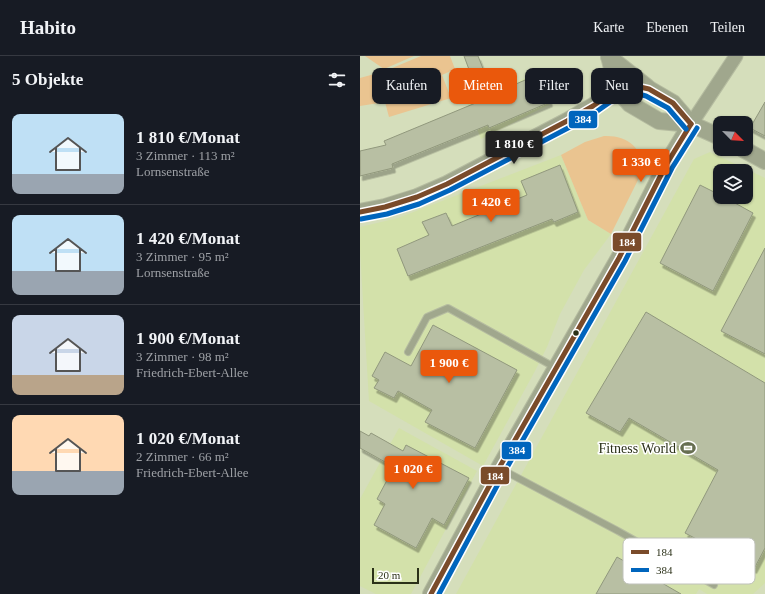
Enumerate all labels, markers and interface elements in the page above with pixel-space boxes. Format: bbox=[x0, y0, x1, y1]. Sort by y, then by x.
text: Habito bbox=[20, 17, 76, 38]
text: Karte bbox=[593, 20, 624, 35]
text: Ebenen bbox=[646, 20, 688, 35]
text: Teilen bbox=[710, 20, 745, 35]
chip: Kaufen bbox=[372, 68, 441, 104]
chip: Mieten bbox=[449, 68, 517, 104]
chip: Filter bbox=[525, 68, 583, 104]
chip: Neu bbox=[591, 68, 643, 104]
icon: filters bbox=[326, 69, 348, 91]
text: 5 Objekte bbox=[12, 70, 83, 89]
line badge: 384 bbox=[568, 110, 598, 129]
text: 384 bbox=[575, 113, 592, 125]
north arrow bbox=[713, 116, 753, 156]
map controls bbox=[713, 116, 753, 204]
text: 1 810 €/Monat bbox=[136, 128, 240, 147]
icon: home bbox=[44, 130, 92, 178]
pin: 1 810 € bbox=[477, 131, 551, 165]
text: 1 810 € bbox=[495, 136, 534, 151]
text: 3 Zimmer · 113 m² bbox=[136, 148, 235, 163]
pin: 1 330 € bbox=[604, 149, 678, 183]
text: 1 330 € bbox=[622, 154, 661, 169]
text: Lornsenstraße bbox=[136, 164, 210, 179]
button: layers bbox=[713, 164, 753, 204]
pin: 1 420 € bbox=[454, 189, 528, 223]
text: 1 420 € bbox=[472, 194, 511, 209]
text: 1 420 €/Monat bbox=[136, 229, 240, 248]
icon: home bbox=[44, 231, 92, 279]
line badge: 184 bbox=[612, 232, 642, 252]
text: 184 bbox=[619, 236, 636, 248]
text: 3 Zimmer · 95 m² bbox=[136, 249, 229, 264]
text: Lornsenstraße bbox=[136, 265, 210, 280]
unlabelled marker bbox=[571, 328, 581, 338]
text: 1 900 €/Monat bbox=[136, 329, 240, 348]
icon: home bbox=[44, 331, 92, 379]
text: 3 Zimmer · 98 m² bbox=[136, 349, 229, 364]
pin: 1 900 € bbox=[412, 350, 486, 384]
text: 1 900 € bbox=[430, 355, 469, 370]
text: Friedrich-Ebert-Allee bbox=[136, 365, 249, 380]
text: 1 020 €/Monat bbox=[136, 429, 240, 448]
icon: home bbox=[44, 431, 92, 479]
sports icon: Fitness World bbox=[679, 439, 697, 457]
line badge: 384 bbox=[501, 441, 532, 460]
place label: Fitness World bbox=[598, 441, 676, 456]
text: 384 bbox=[509, 444, 526, 456]
text: 2 Zimmer · 66 m² bbox=[136, 449, 229, 464]
pin: 1 020 € bbox=[376, 456, 450, 490]
text: 1 020 € bbox=[394, 461, 433, 476]
text: Friedrich-Ebert-Allee bbox=[136, 465, 249, 480]
line badge: 184 bbox=[480, 466, 510, 485]
text: 184 bbox=[487, 470, 504, 482]
legend bbox=[623, 538, 755, 584]
text: 184 bbox=[656, 546, 673, 558]
text: 384 bbox=[656, 564, 673, 576]
scale bar bbox=[372, 566, 419, 585]
text: 20 m bbox=[378, 569, 400, 581]

